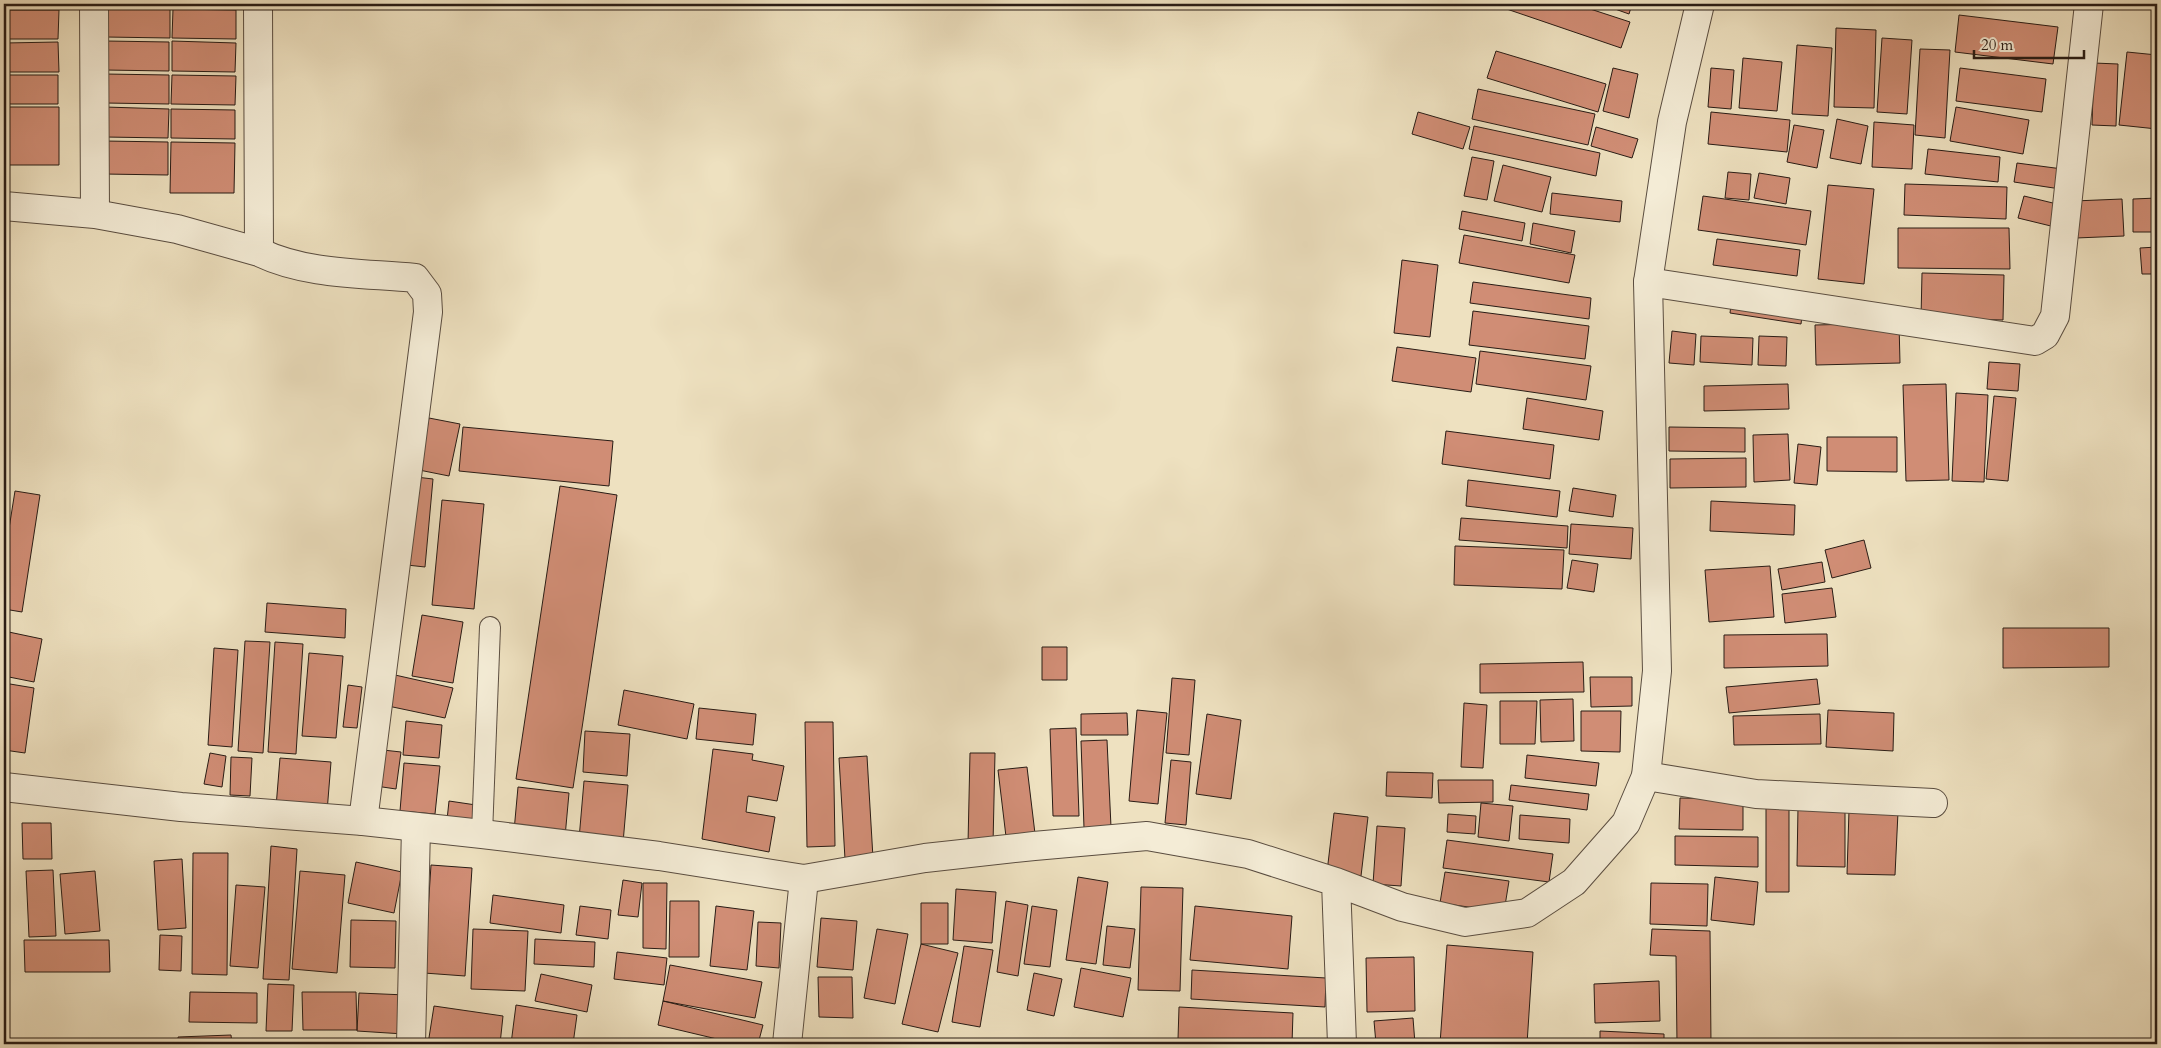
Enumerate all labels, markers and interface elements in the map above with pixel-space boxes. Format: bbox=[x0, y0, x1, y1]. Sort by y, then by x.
scale bar bbox=[1974, 28, 2084, 60]
text: 20 m bbox=[1981, 35, 2013, 55]

